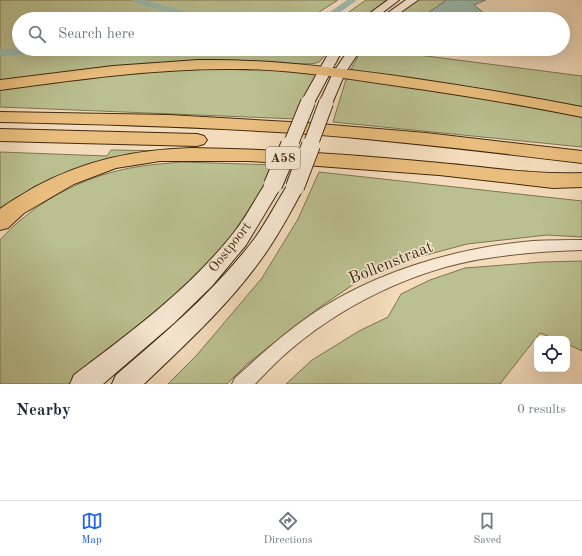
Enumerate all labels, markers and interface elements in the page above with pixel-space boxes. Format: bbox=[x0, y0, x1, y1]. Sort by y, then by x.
search box bbox=[12, 12, 570, 56]
icon: search bbox=[26, 23, 48, 45]
text: Search here bbox=[58, 27, 135, 42]
road number: A58 bbox=[266, 147, 300, 169]
street label: Oostpoort bbox=[206, 219, 254, 275]
street label: Bollenstraat bbox=[346, 238, 436, 288]
map controls bbox=[534, 336, 570, 372]
button: locate bbox=[534, 336, 570, 372]
text: Nearby bbox=[16, 402, 71, 419]
text: 0 results bbox=[517, 403, 566, 416]
tab: Map bbox=[81, 510, 103, 548]
tab: Directions bbox=[264, 510, 312, 548]
tab: Saved bbox=[473, 510, 501, 548]

